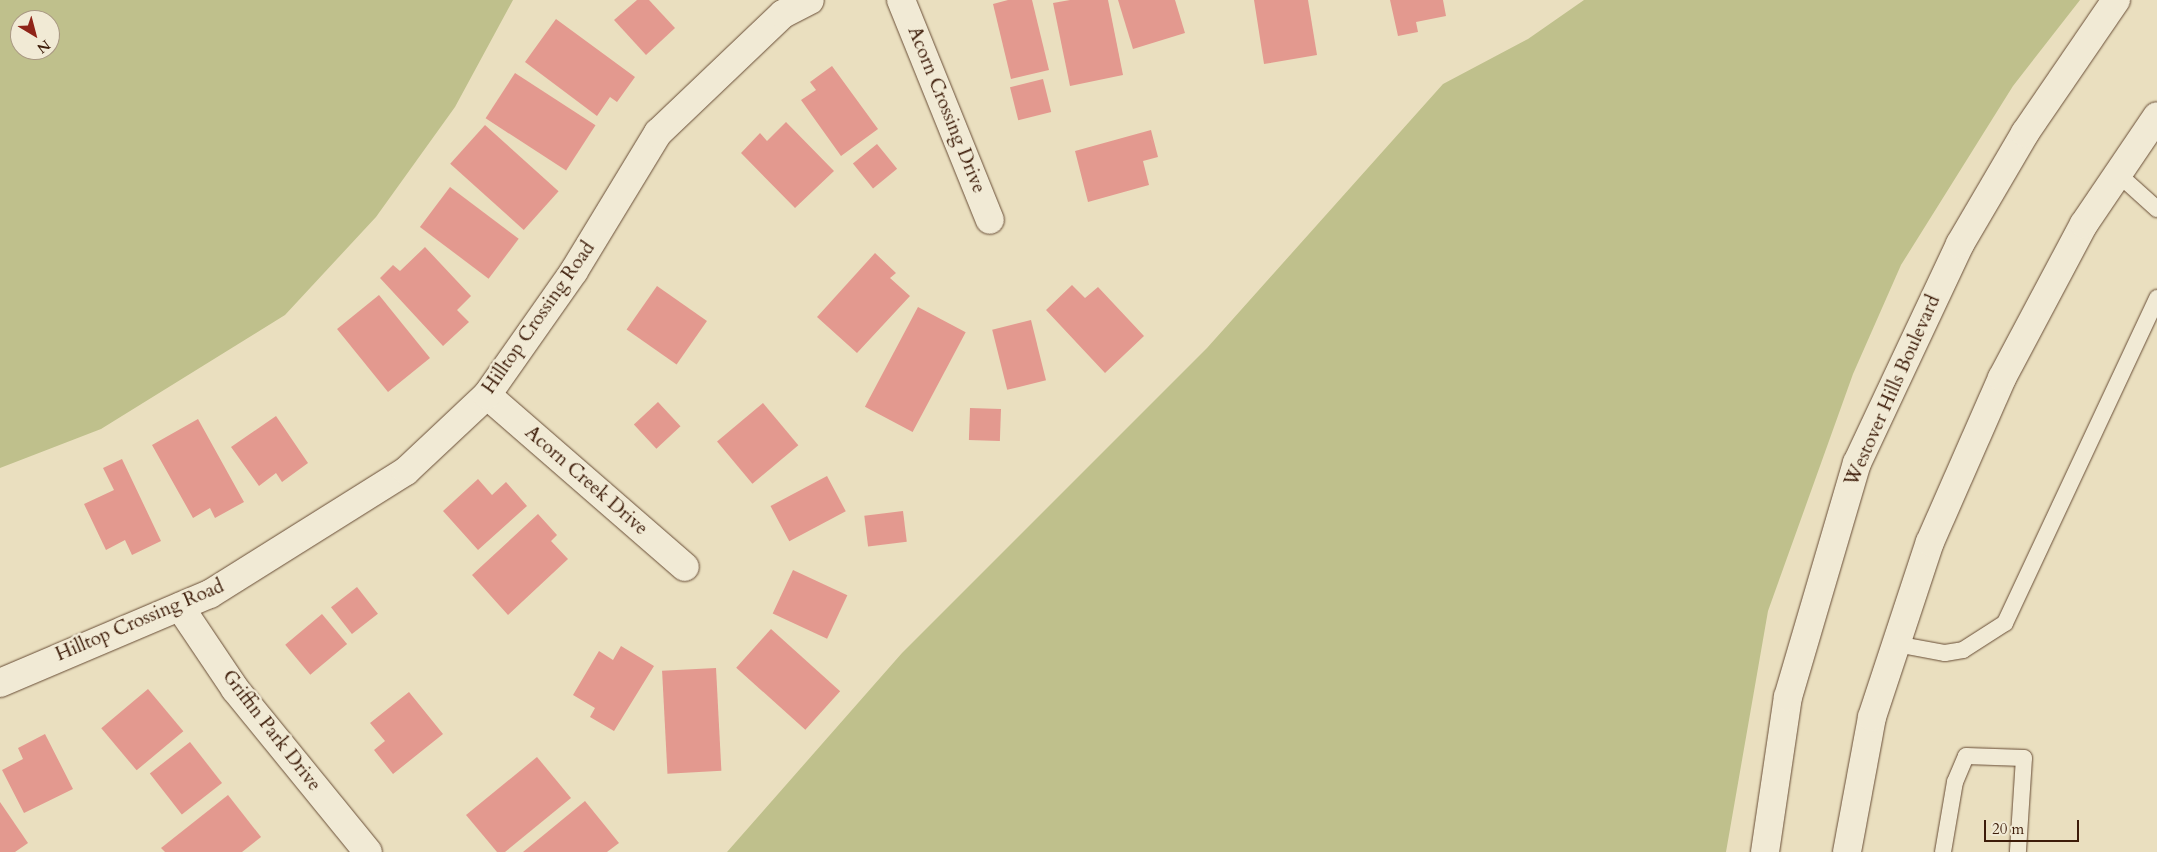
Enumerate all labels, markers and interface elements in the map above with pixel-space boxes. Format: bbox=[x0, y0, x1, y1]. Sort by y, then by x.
north arrow bbox=[10, 10, 60, 60]
street label: Acorn Crossing Drive bbox=[902, 23, 990, 197]
text: N bbox=[33, 35, 54, 58]
street label: Hilltop Crossing Road bbox=[478, 238, 600, 398]
street label: Westover Hills Boulevard bbox=[1841, 292, 1945, 490]
street label: Acorn Creek Drive bbox=[520, 421, 652, 541]
street label: Hilltop Crossing Road bbox=[52, 575, 228, 667]
street label: Griffin Park Drive bbox=[217, 666, 325, 796]
scale bar bbox=[1987, 810, 2082, 842]
text: 20 m bbox=[1992, 819, 2024, 839]

